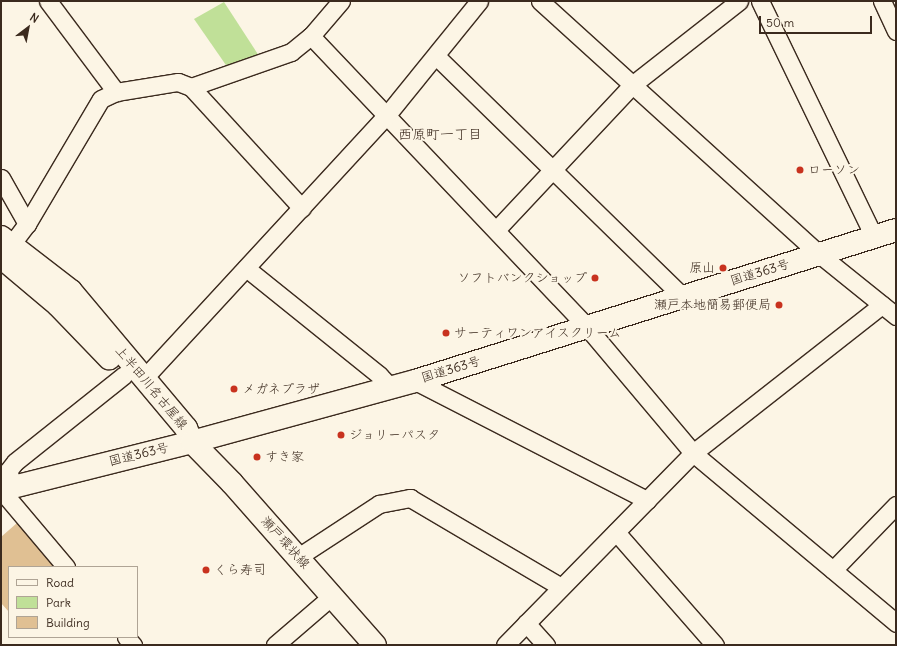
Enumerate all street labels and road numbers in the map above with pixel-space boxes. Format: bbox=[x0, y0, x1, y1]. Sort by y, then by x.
street label: 国道363号 bbox=[728, 257, 792, 289]
street label: 上半田川名古屋線 bbox=[112, 343, 190, 433]
street label: 国道363号 bbox=[419, 354, 483, 386]
street label: 国道363号 bbox=[107, 440, 171, 470]
street label: 瀬戸環状線 bbox=[257, 514, 313, 572]

